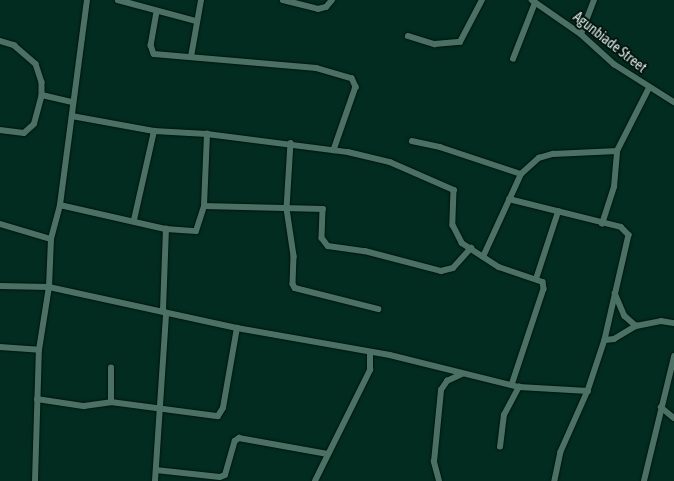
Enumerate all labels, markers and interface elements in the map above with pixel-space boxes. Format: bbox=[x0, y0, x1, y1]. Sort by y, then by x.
street label: Agunbiade Street bbox=[570, 8, 650, 76]

